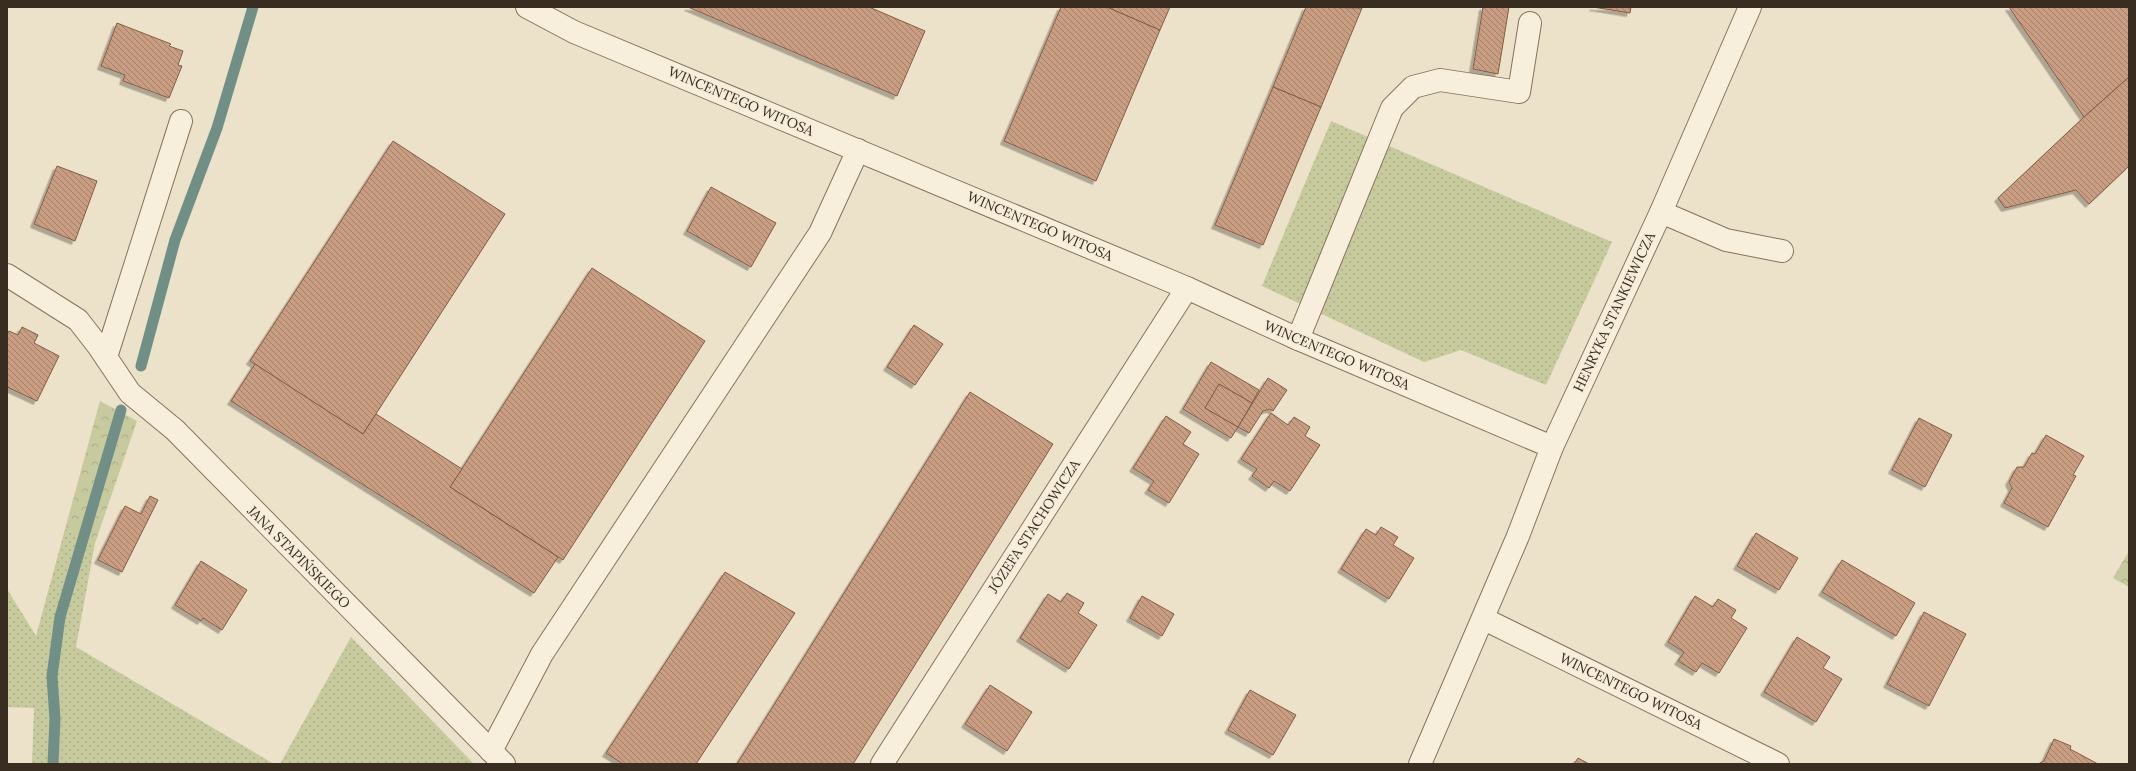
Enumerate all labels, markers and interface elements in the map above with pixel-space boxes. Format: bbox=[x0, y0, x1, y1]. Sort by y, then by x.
street label: WINCENTEGO WITOSA bbox=[665, 62, 817, 140]
street label: WINCENTEGO WITOSA bbox=[964, 187, 1116, 265]
street label: HENRYKA STANKIEWICZA bbox=[1569, 229, 1659, 395]
street label: WINCENTEGO WITOSA bbox=[1261, 316, 1413, 394]
street label: JÓZEFA STACHOWICZA bbox=[984, 456, 1084, 597]
street label: JANA STAPIŃSKIEGO bbox=[243, 501, 354, 612]
street label: WINCENTEGO WITOSA bbox=[1557, 649, 1706, 734]

